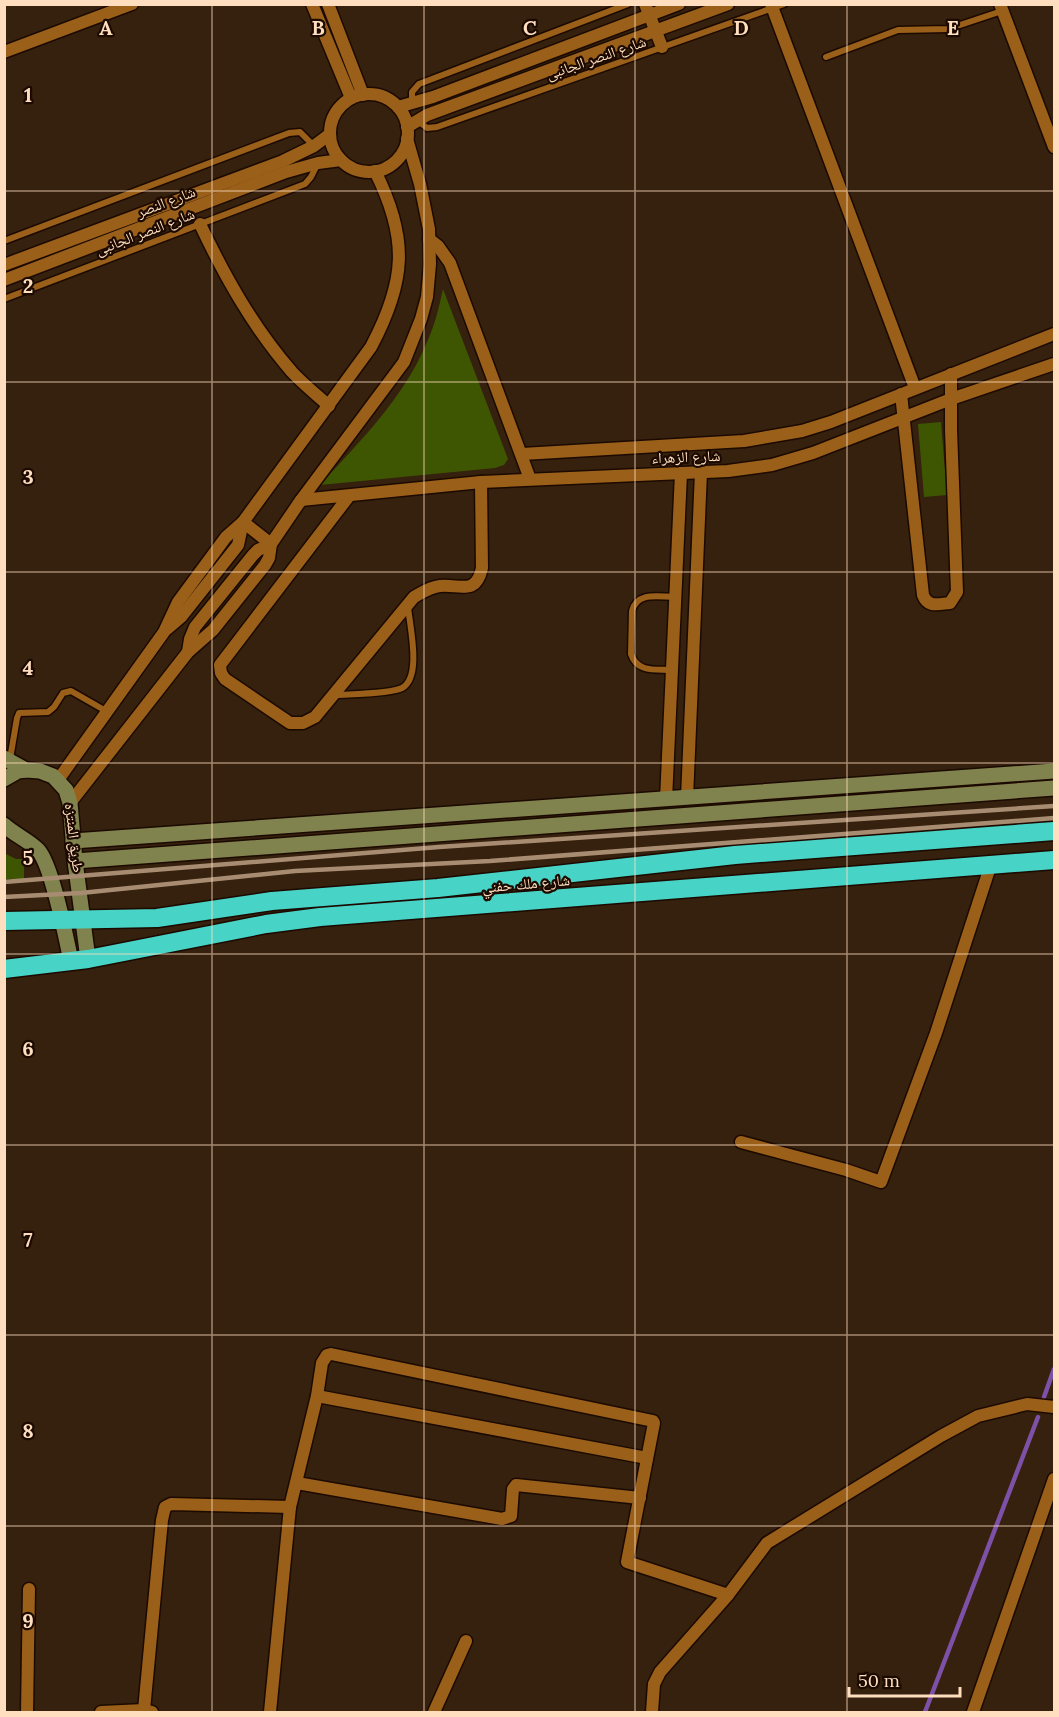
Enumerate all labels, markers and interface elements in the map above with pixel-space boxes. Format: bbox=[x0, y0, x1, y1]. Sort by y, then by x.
text: A bbox=[99, 15, 113, 40]
text: B bbox=[311, 15, 325, 40]
text: C bbox=[523, 15, 537, 40]
text: D bbox=[733, 15, 749, 40]
text: E bbox=[947, 15, 959, 40]
street label: شارع النصر الجانبى bbox=[543, 31, 649, 84]
text: 1 bbox=[24, 82, 32, 107]
street label: شارع النصر bbox=[133, 182, 198, 223]
street label: شارع النصر الجانبى bbox=[93, 204, 198, 260]
text: 2 bbox=[23, 273, 33, 298]
street label: شارع الزهراء bbox=[651, 446, 721, 468]
text: 3 bbox=[22, 464, 34, 489]
text: 4 bbox=[23, 655, 34, 680]
street label: طريق المنتزه bbox=[60, 802, 88, 874]
text: 5 bbox=[23, 845, 34, 870]
street label: شارع ملك حفني bbox=[481, 870, 571, 900]
text: 6 bbox=[22, 1036, 34, 1061]
text: 7 bbox=[23, 1227, 33, 1252]
text: 8 bbox=[22, 1418, 34, 1443]
text: 9 bbox=[22, 1608, 34, 1633]
scale bar bbox=[849, 1660, 960, 1698]
text: 50 m bbox=[858, 1669, 900, 1692]

